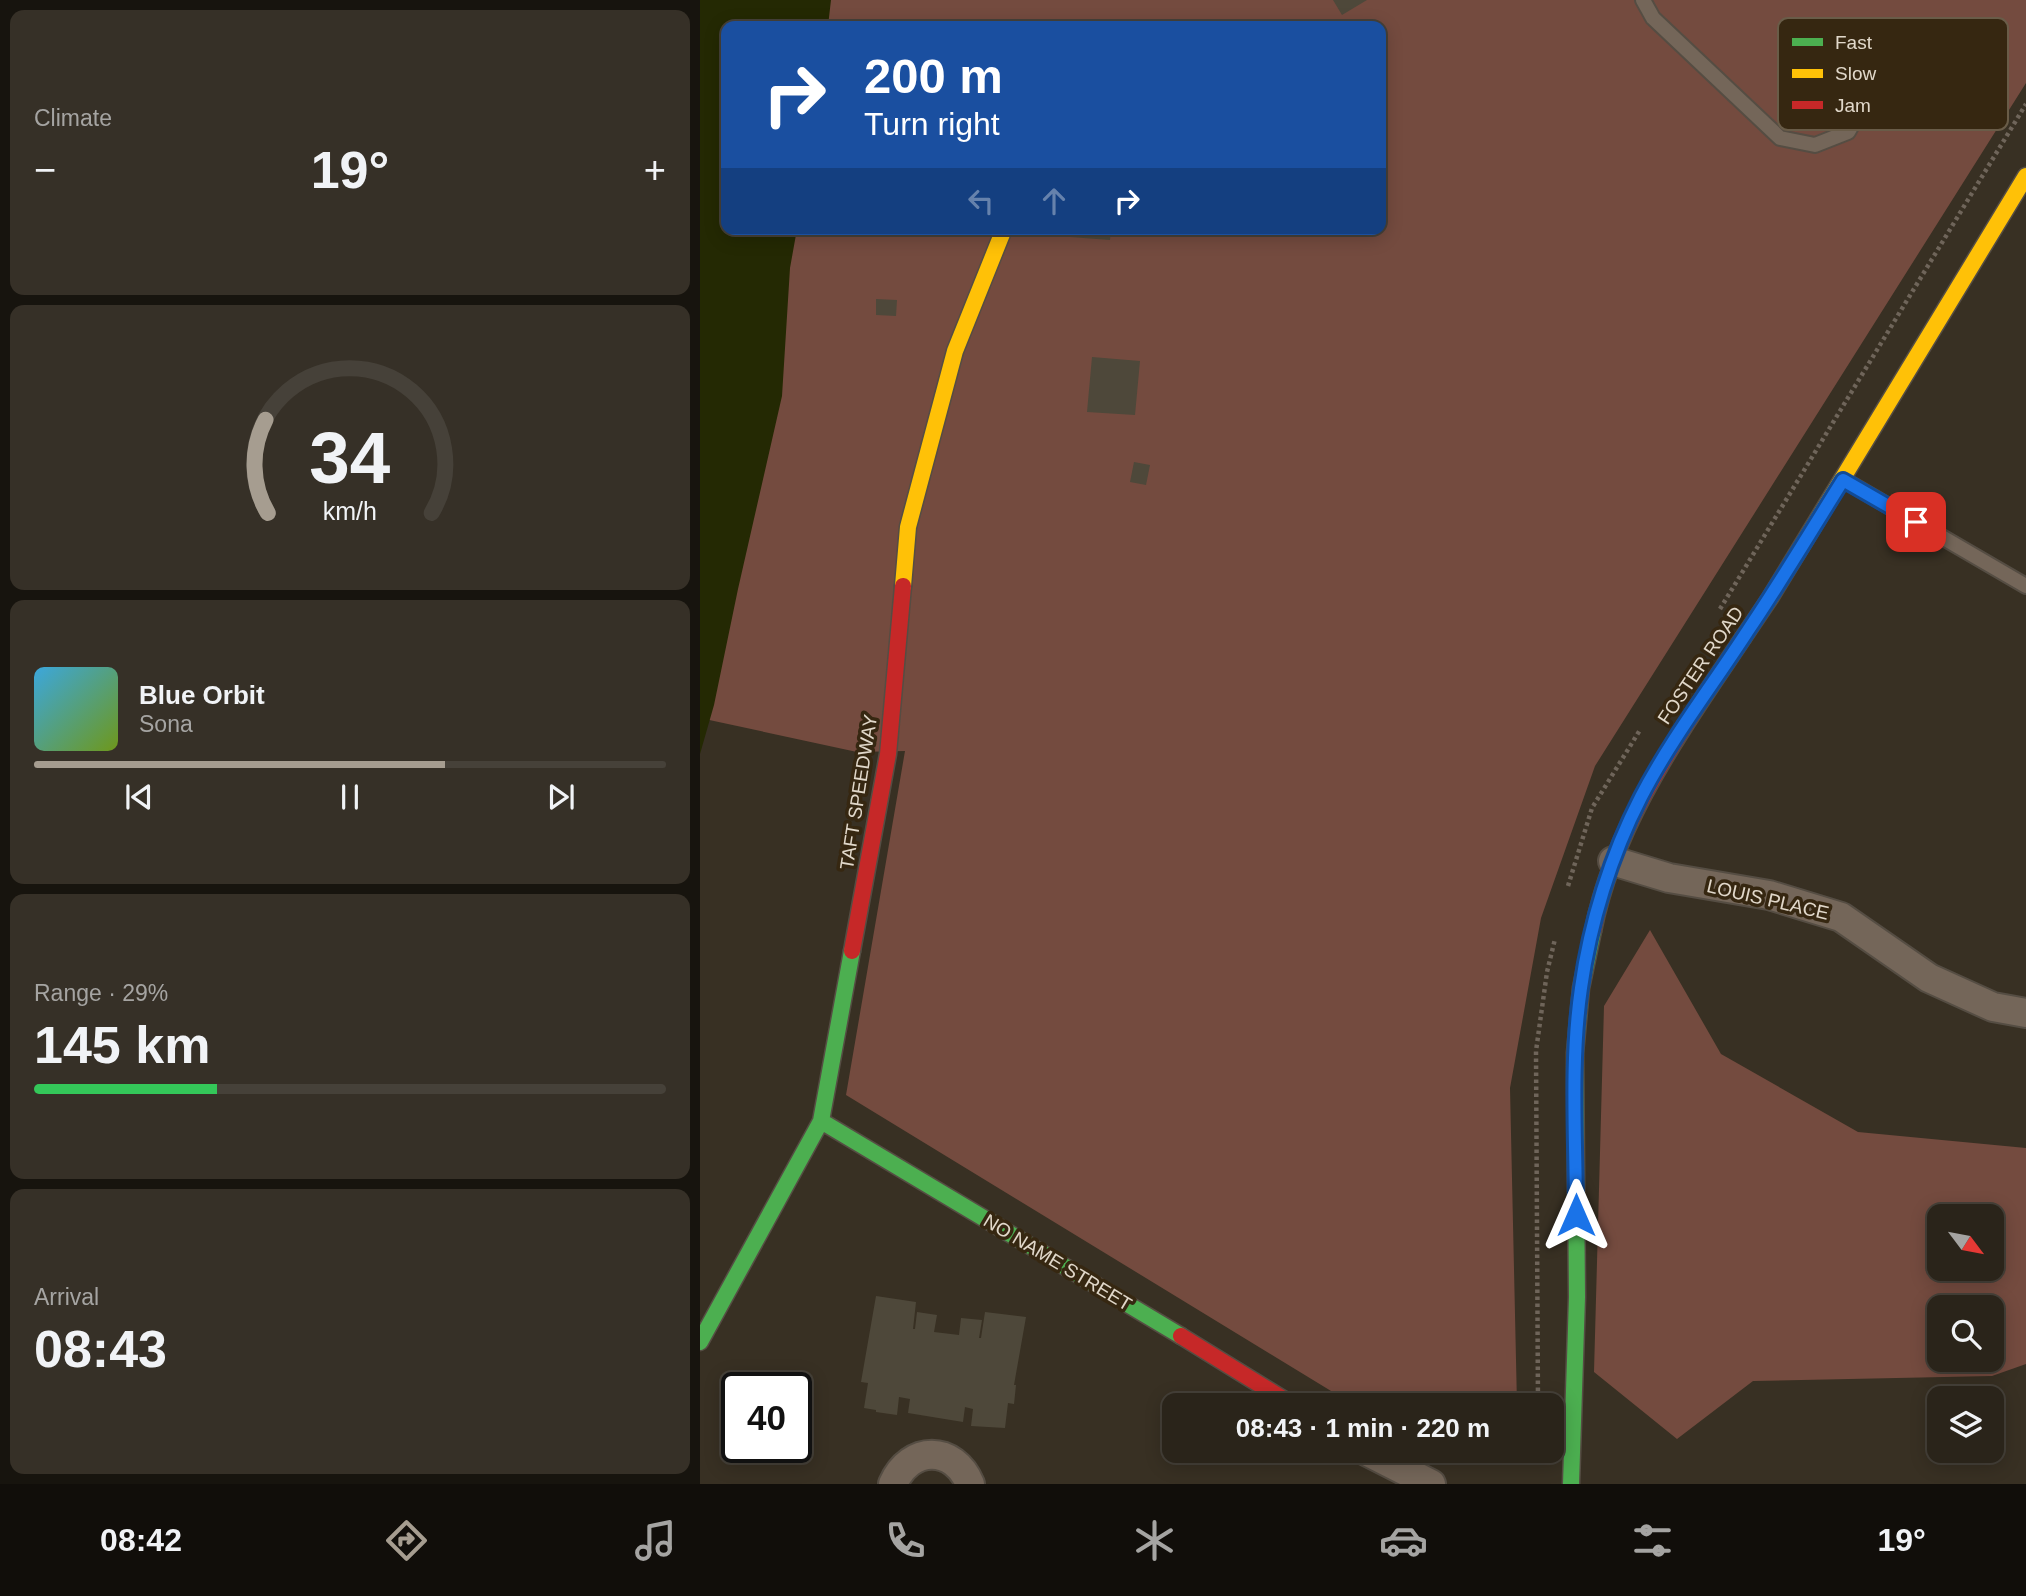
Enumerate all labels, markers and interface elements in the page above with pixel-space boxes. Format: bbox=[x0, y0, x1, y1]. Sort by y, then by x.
legend bbox=[1778, 18, 2008, 130]
text: Fast bbox=[1835, 32, 1873, 53]
icon: right bbox=[749, 49, 840, 140]
text: 200 m bbox=[864, 49, 1003, 103]
text: Slow bbox=[1835, 63, 1876, 84]
text: Jam bbox=[1835, 95, 1871, 116]
text: Climate bbox=[34, 105, 112, 131]
text: Turn right bbox=[864, 106, 1000, 142]
text: 19° bbox=[311, 141, 389, 199]
text: − bbox=[34, 149, 56, 191]
text: + bbox=[644, 149, 666, 191]
icon: left bbox=[962, 182, 1000, 220]
icon: ahead bbox=[1035, 182, 1073, 220]
icon: right bbox=[1108, 182, 1146, 220]
text: 34 bbox=[310, 418, 391, 499]
pin bbox=[1886, 492, 1946, 552]
text: km/h bbox=[323, 497, 377, 525]
icon: arrive bbox=[1897, 503, 1935, 541]
street label: FOSTER ROAD bbox=[1653, 603, 1747, 728]
text: Blue Orbit bbox=[139, 680, 265, 710]
text: Sona bbox=[139, 711, 193, 737]
street label: TAFT SPEEDWAY bbox=[836, 713, 881, 871]
icon: previous bbox=[120, 778, 158, 816]
icon: pause bbox=[331, 778, 369, 816]
icon: next bbox=[542, 778, 580, 816]
street label: LOUIS PLACE bbox=[1705, 875, 1831, 924]
text: Range · 29% bbox=[34, 980, 168, 1006]
text: 145 km bbox=[34, 1016, 210, 1074]
position arrow bbox=[1539, 1178, 1613, 1252]
north arrow bbox=[1927, 1204, 2004, 1281]
map controls bbox=[1927, 1204, 2004, 1463]
street label: NO NAME STREET bbox=[980, 1210, 1136, 1315]
text: Arrival bbox=[34, 1284, 99, 1310]
button: search bbox=[1927, 1295, 2004, 1372]
text: 08:43 bbox=[34, 1320, 167, 1378]
speed limit sign: 40 bbox=[721, 1372, 812, 1463]
button: layers bbox=[1927, 1386, 2004, 1463]
text: 08:43 · 1 min · 220 m bbox=[1236, 1413, 1490, 1443]
icon: directions bbox=[382, 1516, 431, 1565]
icon: music bbox=[631, 1516, 680, 1565]
icon: phone bbox=[881, 1516, 930, 1565]
icon: climate bbox=[1130, 1516, 1179, 1565]
icon: car bbox=[1379, 1516, 1428, 1565]
icon: filters bbox=[1628, 1516, 1677, 1565]
text: 08:42 bbox=[100, 1522, 182, 1558]
text: 19° bbox=[1877, 1522, 1926, 1558]

